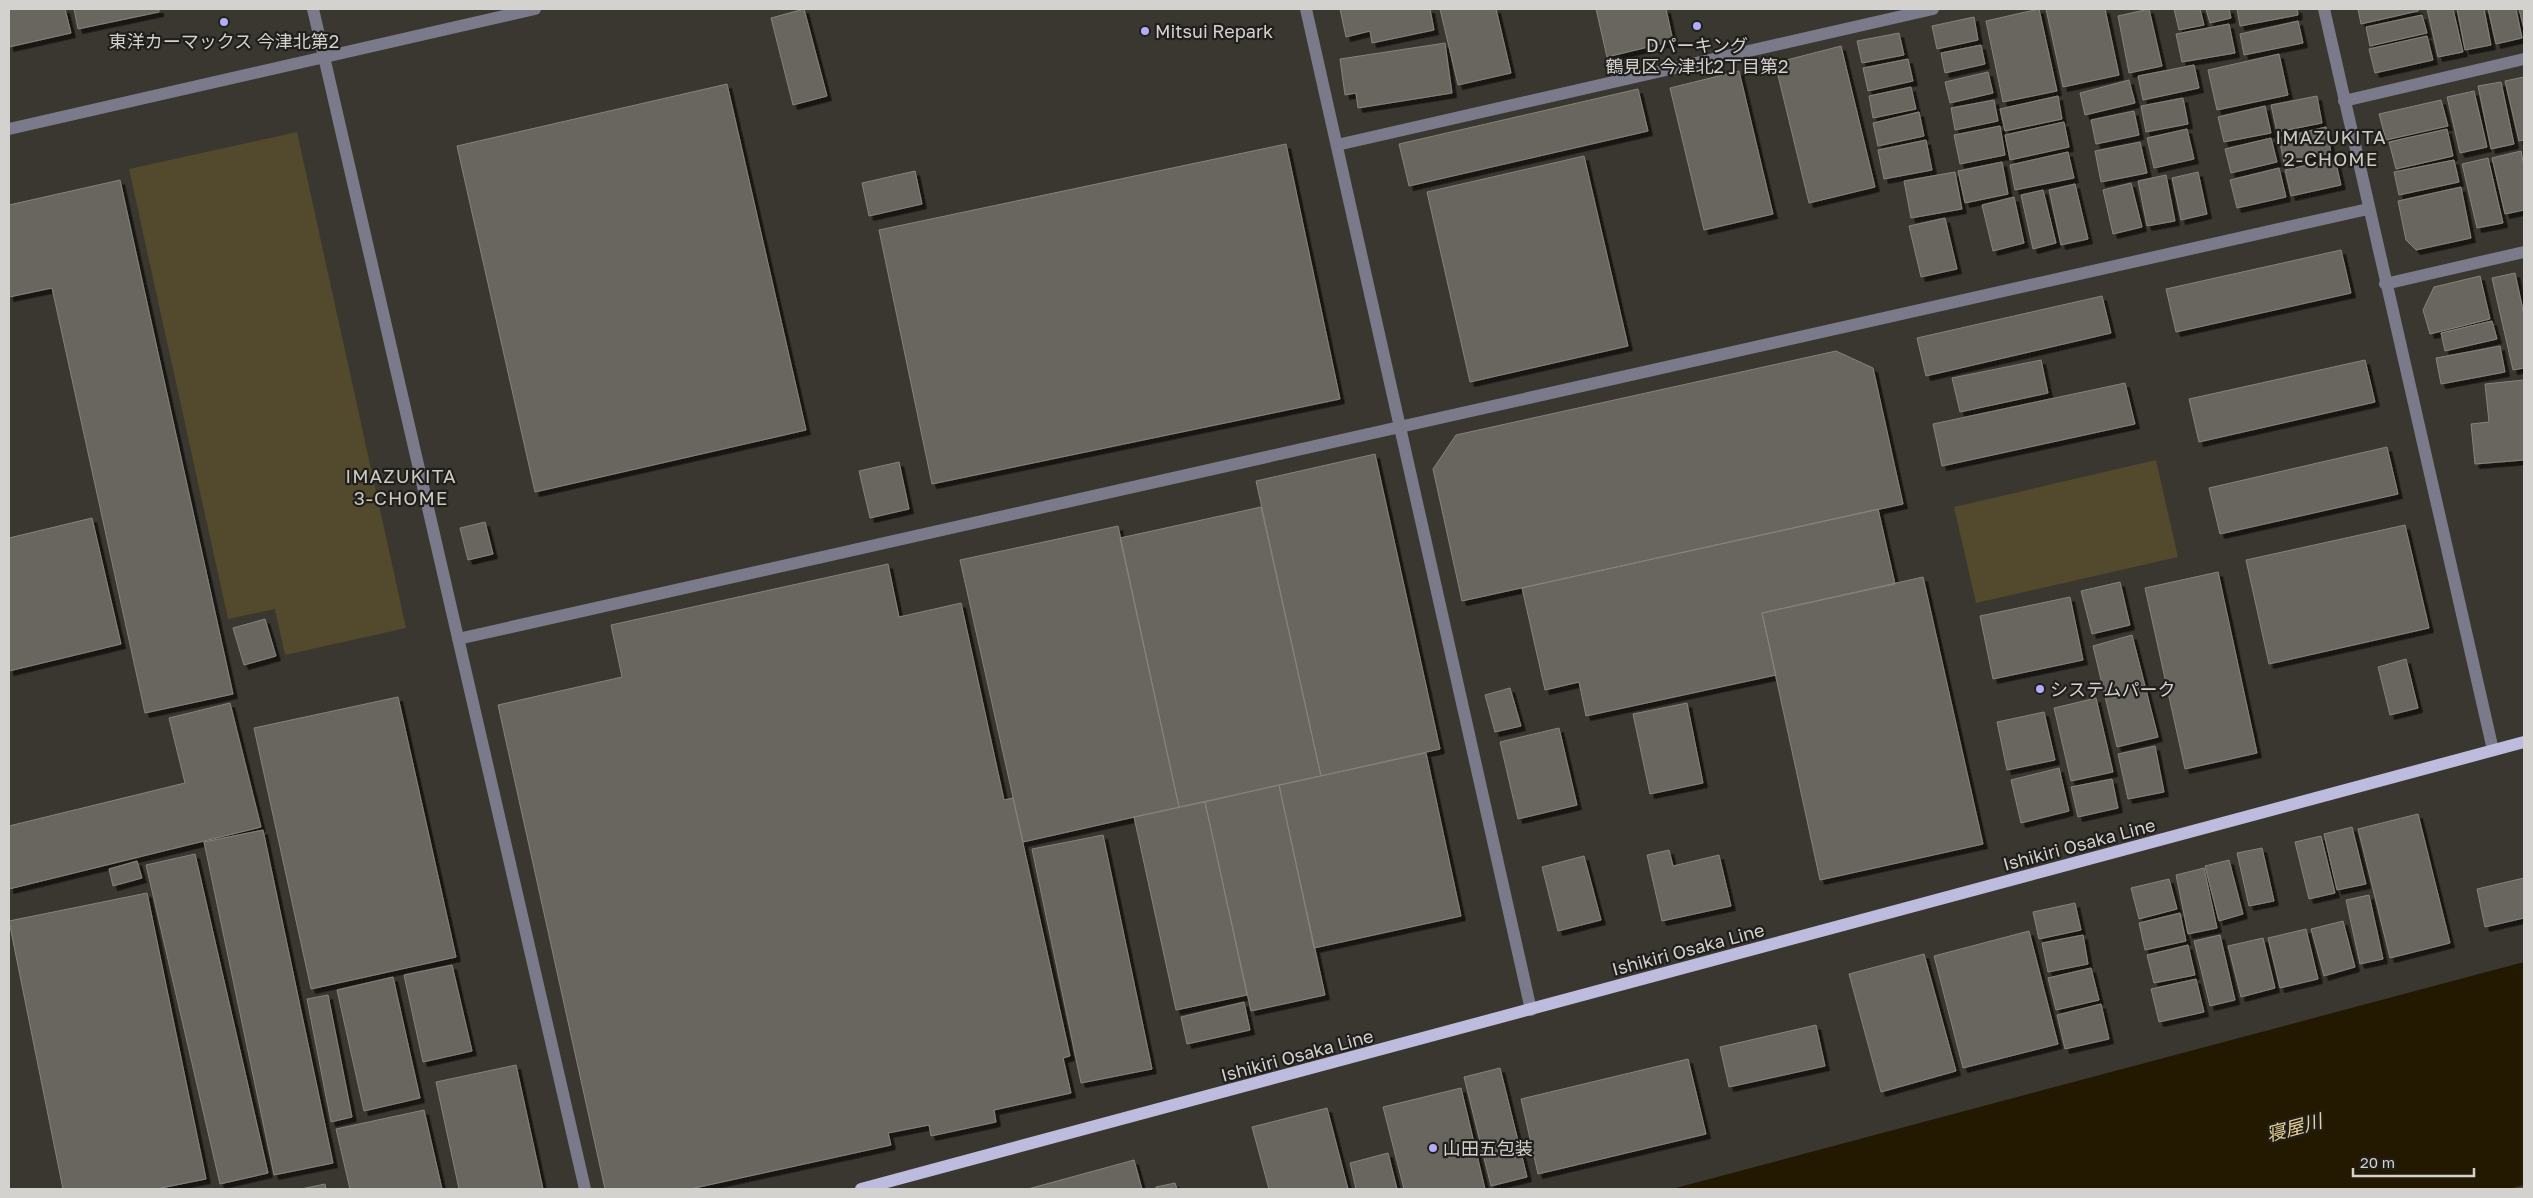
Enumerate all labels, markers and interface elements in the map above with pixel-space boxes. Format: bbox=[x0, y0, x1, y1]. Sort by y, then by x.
marker: 東洋カーマックス 今津北第2 bbox=[218, 16, 230, 28]
place label: Mitsui Repark bbox=[1155, 20, 1273, 42]
marker: Dパーキング 鶴見区今津北2丁目第2 bbox=[1691, 20, 1703, 32]
marker: Mitsui Repark bbox=[1139, 25, 1151, 37]
place label: 東洋カーマックス 今津北第2 bbox=[109, 30, 339, 52]
place label: Dパーキング 鶴見区今津北2丁目第2 bbox=[1606, 34, 1788, 77]
district label: IMAZUKITA 2-CHOME bbox=[2275, 125, 2387, 170]
district label: IMAZUKITA 3-CHOME bbox=[345, 464, 457, 509]
place label: システムパーク bbox=[2050, 678, 2175, 700]
marker: システムパーク bbox=[2034, 683, 2046, 695]
street label: Ishikiri Osaka Line bbox=[2000, 813, 2158, 875]
street label: Ishikiri Osaka Line bbox=[1609, 918, 1767, 980]
street label: Ishikiri Osaka Line bbox=[1218, 1024, 1376, 1086]
water label: 寝屋川 bbox=[2263, 1108, 2326, 1145]
place label: 山田五包装 bbox=[1443, 1137, 1533, 1159]
marker: 山田五包装 bbox=[1427, 1142, 1439, 1154]
scale bar bbox=[2353, 1146, 2474, 1178]
text: 20 m bbox=[2360, 1153, 2395, 1171]

